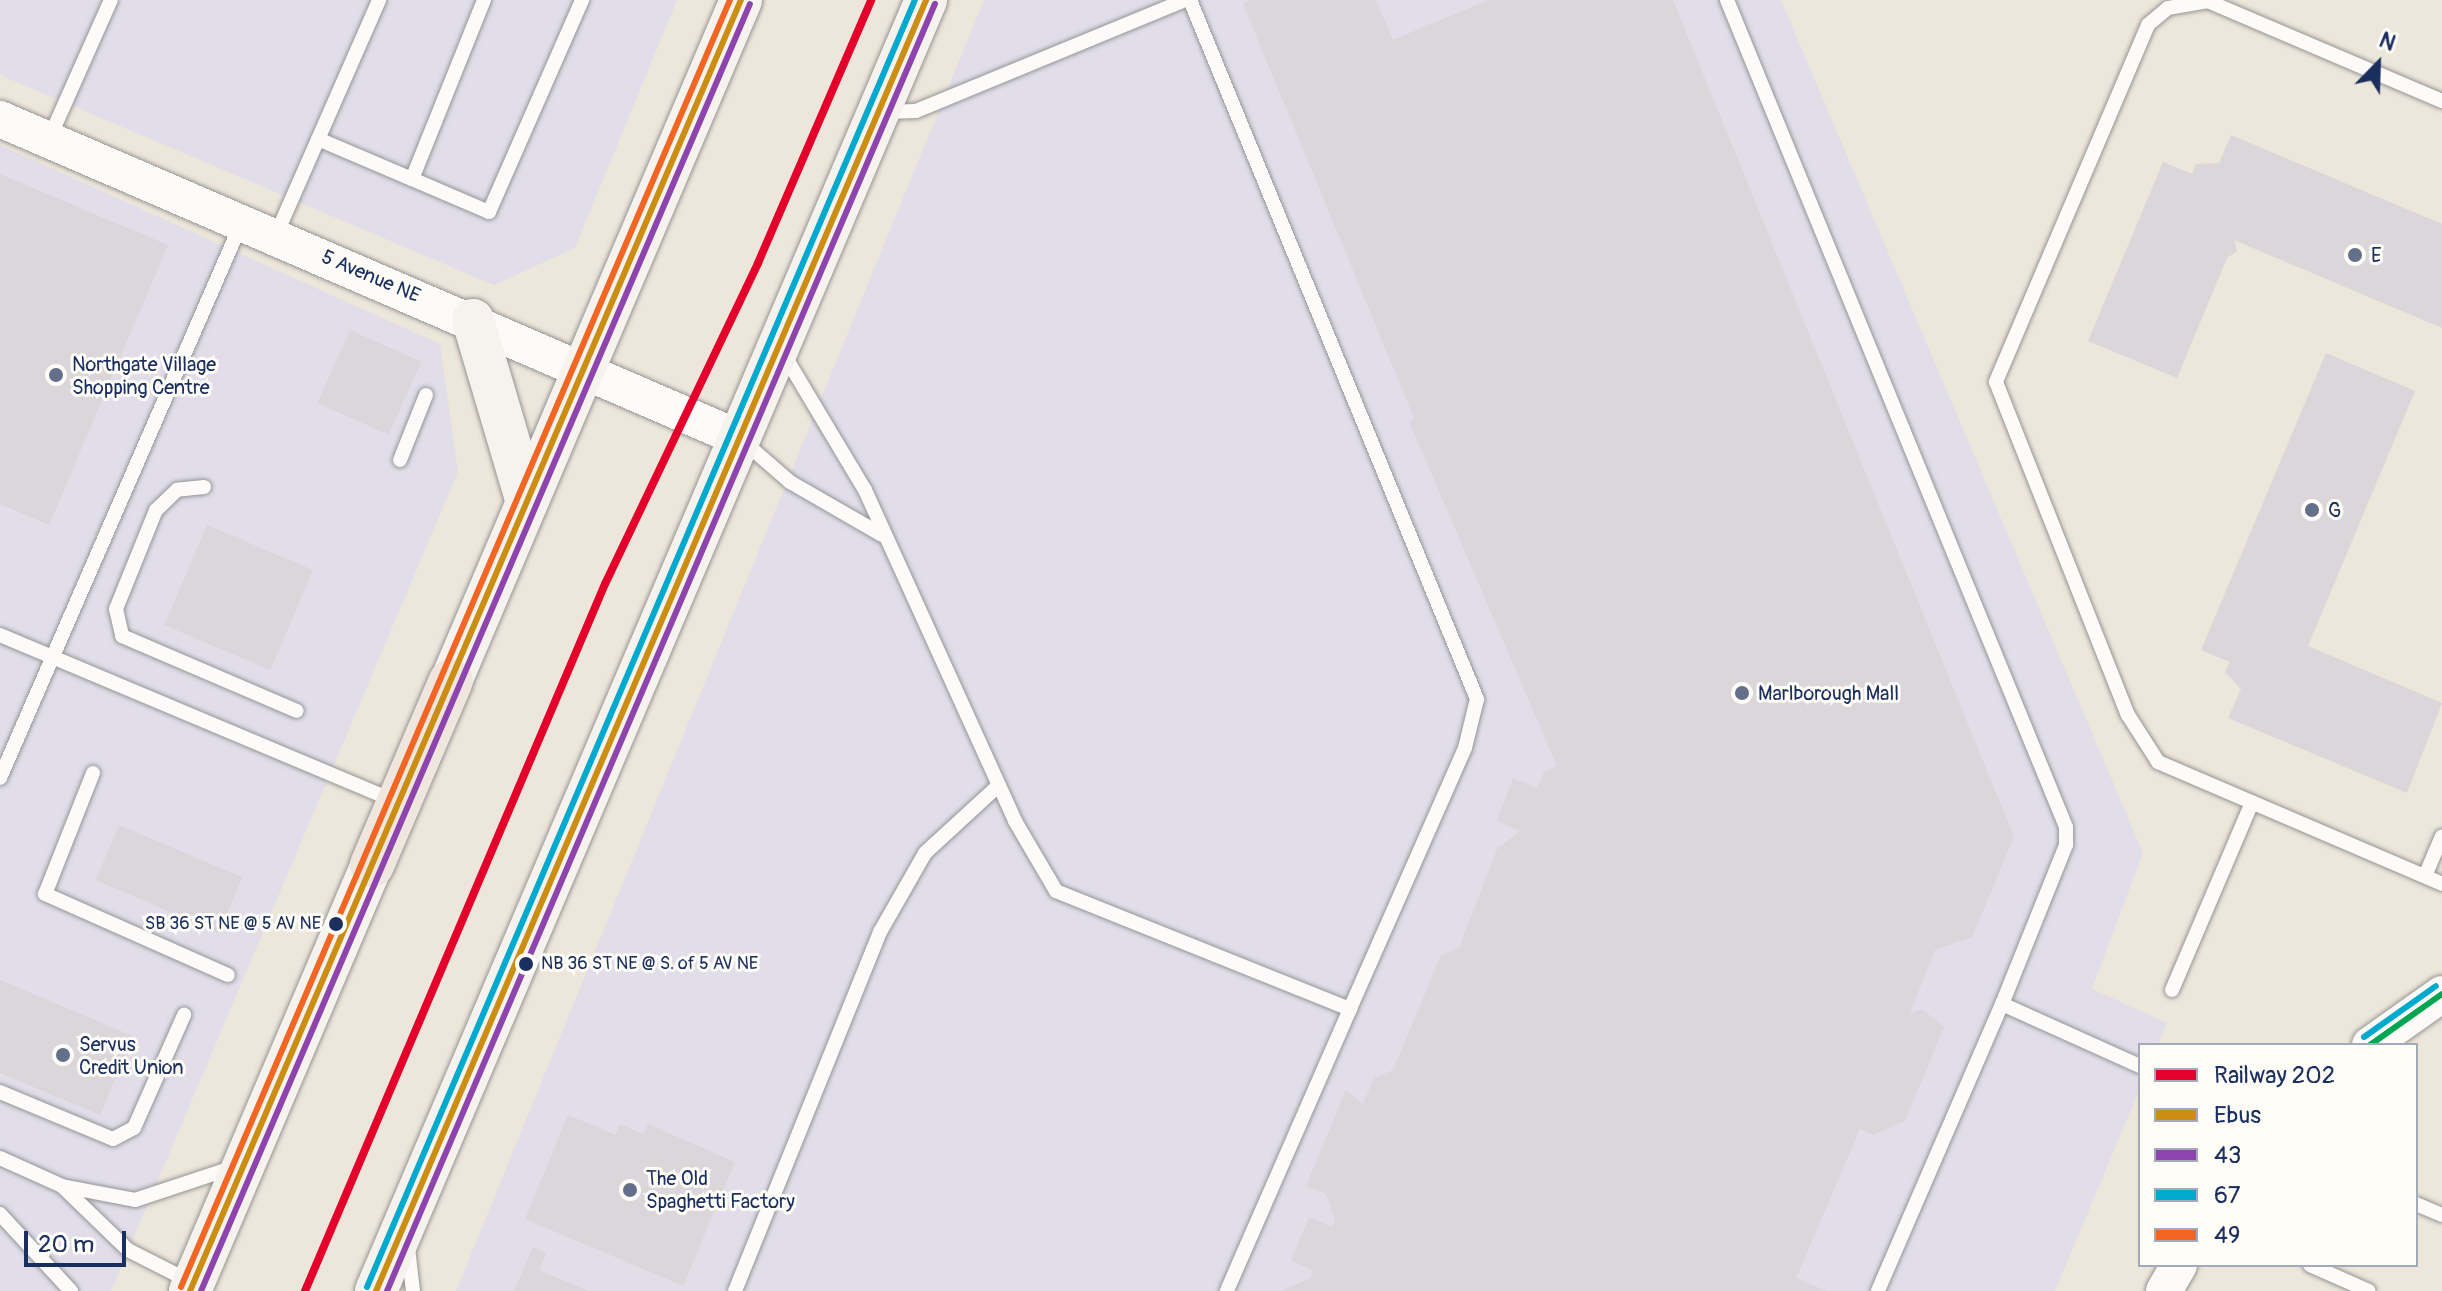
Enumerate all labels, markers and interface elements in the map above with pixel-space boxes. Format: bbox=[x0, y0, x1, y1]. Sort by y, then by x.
north arrow bbox=[2338, 24, 2418, 104]
text: N bbox=[2375, 26, 2400, 58]
place label: E bbox=[2371, 243, 2381, 267]
street label: 5 Avenue NE bbox=[318, 244, 424, 308]
marker: E bbox=[2346, 246, 2364, 264]
place label: Northgate Village Shopping Centre bbox=[72, 352, 216, 399]
marker: Northgate Village Shopping Centre bbox=[47, 366, 65, 384]
place label: G bbox=[2328, 498, 2341, 522]
marker: G bbox=[2303, 501, 2321, 519]
place label: Marlborough Mall bbox=[1758, 681, 1899, 705]
marker: Marlborough Mall bbox=[1733, 684, 1751, 702]
place label: SB 36 ST NE @ 5 AV NE bbox=[145, 913, 321, 935]
marker: SB 36 ST NE @ 5 AV NE bbox=[328, 916, 344, 932]
place label: NB 36 ST NE @ S. of 5 AV NE bbox=[541, 953, 758, 975]
marker: NB 36 ST NE @ S. of 5 AV NE bbox=[518, 956, 534, 972]
place label: Servus Credit Union bbox=[79, 1032, 184, 1079]
legend bbox=[2138, 1043, 2418, 1267]
marker: Servus Credit Union bbox=[54, 1046, 72, 1064]
text: Railway 202 bbox=[2214, 1061, 2335, 1090]
text: Ebus bbox=[2214, 1101, 2261, 1130]
text: 43 bbox=[2214, 1141, 2241, 1170]
place label: The Old Spaghetti Factory bbox=[646, 1166, 795, 1213]
marker: The Old Spaghetti Factory bbox=[621, 1181, 639, 1199]
text: 67 bbox=[2214, 1181, 2240, 1210]
scale bar bbox=[28, 1215, 130, 1265]
text: 49 bbox=[2214, 1221, 2240, 1250]
text: 20 m bbox=[38, 1230, 94, 1259]

